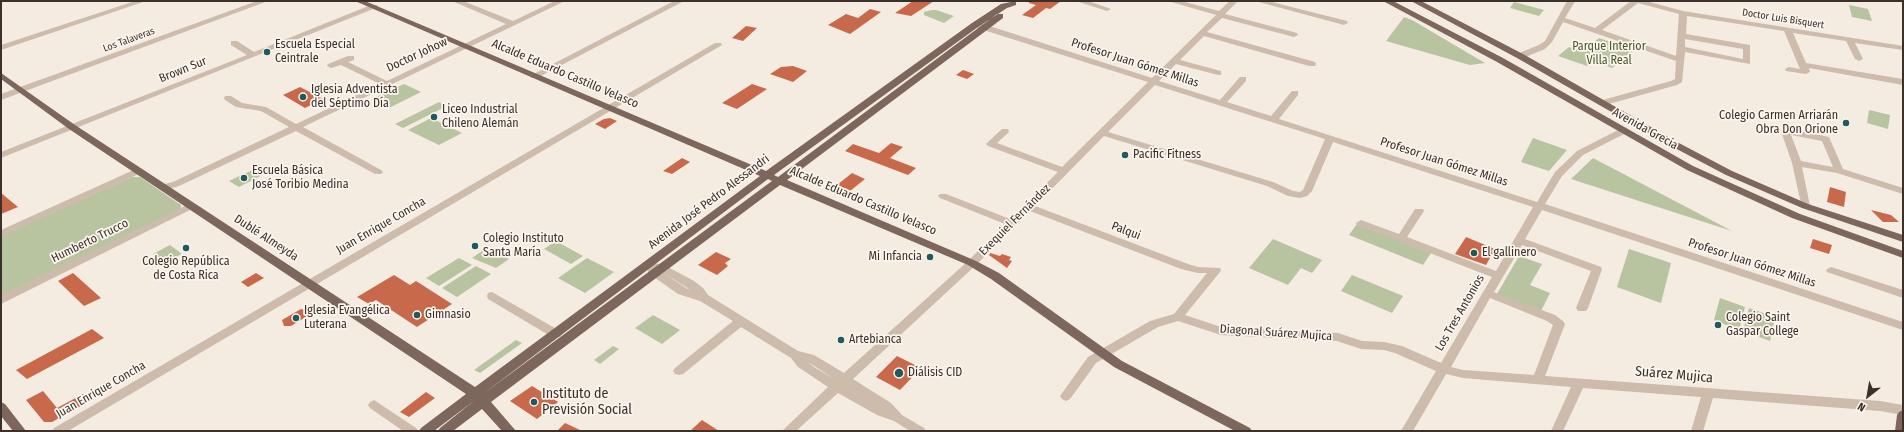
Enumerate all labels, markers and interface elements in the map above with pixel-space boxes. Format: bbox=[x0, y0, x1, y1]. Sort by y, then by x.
street label: Doctor Luis Bisquert bbox=[1741, 7, 1825, 31]
street label: Los Talaveras bbox=[102, 25, 156, 55]
street label: Doctor Johow bbox=[384, 35, 450, 75]
street label: Alcalde Eduardo Castillo Velasco bbox=[489, 36, 641, 112]
street label: Profesor Juan Gómez Millas bbox=[1069, 36, 1201, 90]
place label: Escuela Especial Ceintrale bbox=[275, 38, 355, 66]
park label: Parque Interior Villa Real bbox=[1572, 40, 1646, 68]
marker: Escuela Especial Ceintrale bbox=[262, 47, 272, 57]
street label: Brown Sur bbox=[157, 54, 209, 86]
place label: Iglesia Adventista del Séptimo Día bbox=[311, 83, 398, 111]
marker: Iglesia Adventista del Séptimo Día bbox=[298, 92, 308, 102]
place label: Liceo Industrial Chileno Alemán bbox=[442, 103, 519, 131]
street label: Avenida Grecia bbox=[1610, 105, 1680, 153]
place label: Colegio Carmen Arriarán Obra Don Orione bbox=[1719, 109, 1838, 137]
marker: Liceo Industrial Chileno Alemán bbox=[429, 112, 439, 122]
marker: Colegio Carmen Arriarán Obra Don Orione bbox=[1841, 118, 1851, 128]
street label: Profesor Juan Gómez Millas bbox=[1378, 135, 1510, 189]
place label: Pacific Fitness bbox=[1133, 148, 1201, 162]
marker: Pacific Fitness bbox=[1120, 150, 1130, 160]
street label: Avenida José Pedro Alessandri bbox=[646, 152, 772, 252]
street label: Alcalde Eduardo Castillo Velasco bbox=[787, 163, 939, 239]
place label: Escuela Básica José Toribio Medina bbox=[252, 164, 349, 192]
marker: Escuela Básica José Toribio Medina bbox=[239, 173, 249, 183]
street label: Exequiel Fernández bbox=[976, 181, 1054, 259]
street label: Juan Enrique Concha bbox=[334, 195, 428, 257]
street label: Dublé Almeyda bbox=[231, 212, 301, 264]
street label: Humberto Trucco bbox=[49, 216, 131, 266]
street label: Palqui bbox=[1109, 219, 1143, 243]
place label: Colegio Instituto Santa María bbox=[483, 232, 564, 260]
street label: Profesor Juan Gómez Millas bbox=[1686, 236, 1818, 290]
marker: Colegio Instituto Santa María bbox=[470, 241, 480, 251]
marker: Colegio República de Costa Rica bbox=[181, 243, 191, 253]
place label: El gallinero bbox=[1482, 246, 1536, 260]
marker: El gallinero bbox=[1469, 248, 1479, 258]
place label: Mi Infancia bbox=[868, 250, 922, 264]
marker: Mi Infancia bbox=[925, 252, 935, 262]
place label: Colegio República de Costa Rica bbox=[142, 255, 230, 283]
street label: Los Tres Antonios bbox=[1432, 272, 1488, 354]
place label: Iglesia Evangélica Luterana bbox=[304, 304, 390, 332]
place label: Gimnasio bbox=[425, 308, 471, 322]
marker: Gimnasio bbox=[412, 310, 422, 320]
place label: Colegio Saint Gaspar College bbox=[1726, 311, 1799, 339]
marker: Iglesia Evangélica Luterana bbox=[291, 313, 301, 323]
marker: Colegio Saint Gaspar College bbox=[1713, 320, 1723, 330]
street label: Diagonal Suárez Mujica bbox=[1219, 322, 1333, 344]
place label: Artebianca bbox=[849, 333, 902, 347]
marker: Artebianca bbox=[836, 335, 846, 345]
street label: Juan Enrique Concha bbox=[54, 359, 148, 421]
street label: Suárez Mujica bbox=[1634, 363, 1714, 387]
place label: Diálisis CID bbox=[908, 366, 962, 380]
marker: Diálisis CID bbox=[893, 367, 905, 379]
north arrow bbox=[1848, 376, 1888, 416]
place label: Instituto de Previsión Social bbox=[542, 386, 632, 418]
marker: Instituto de Previsión Social bbox=[529, 397, 539, 407]
text: N bbox=[1855, 399, 1868, 414]

